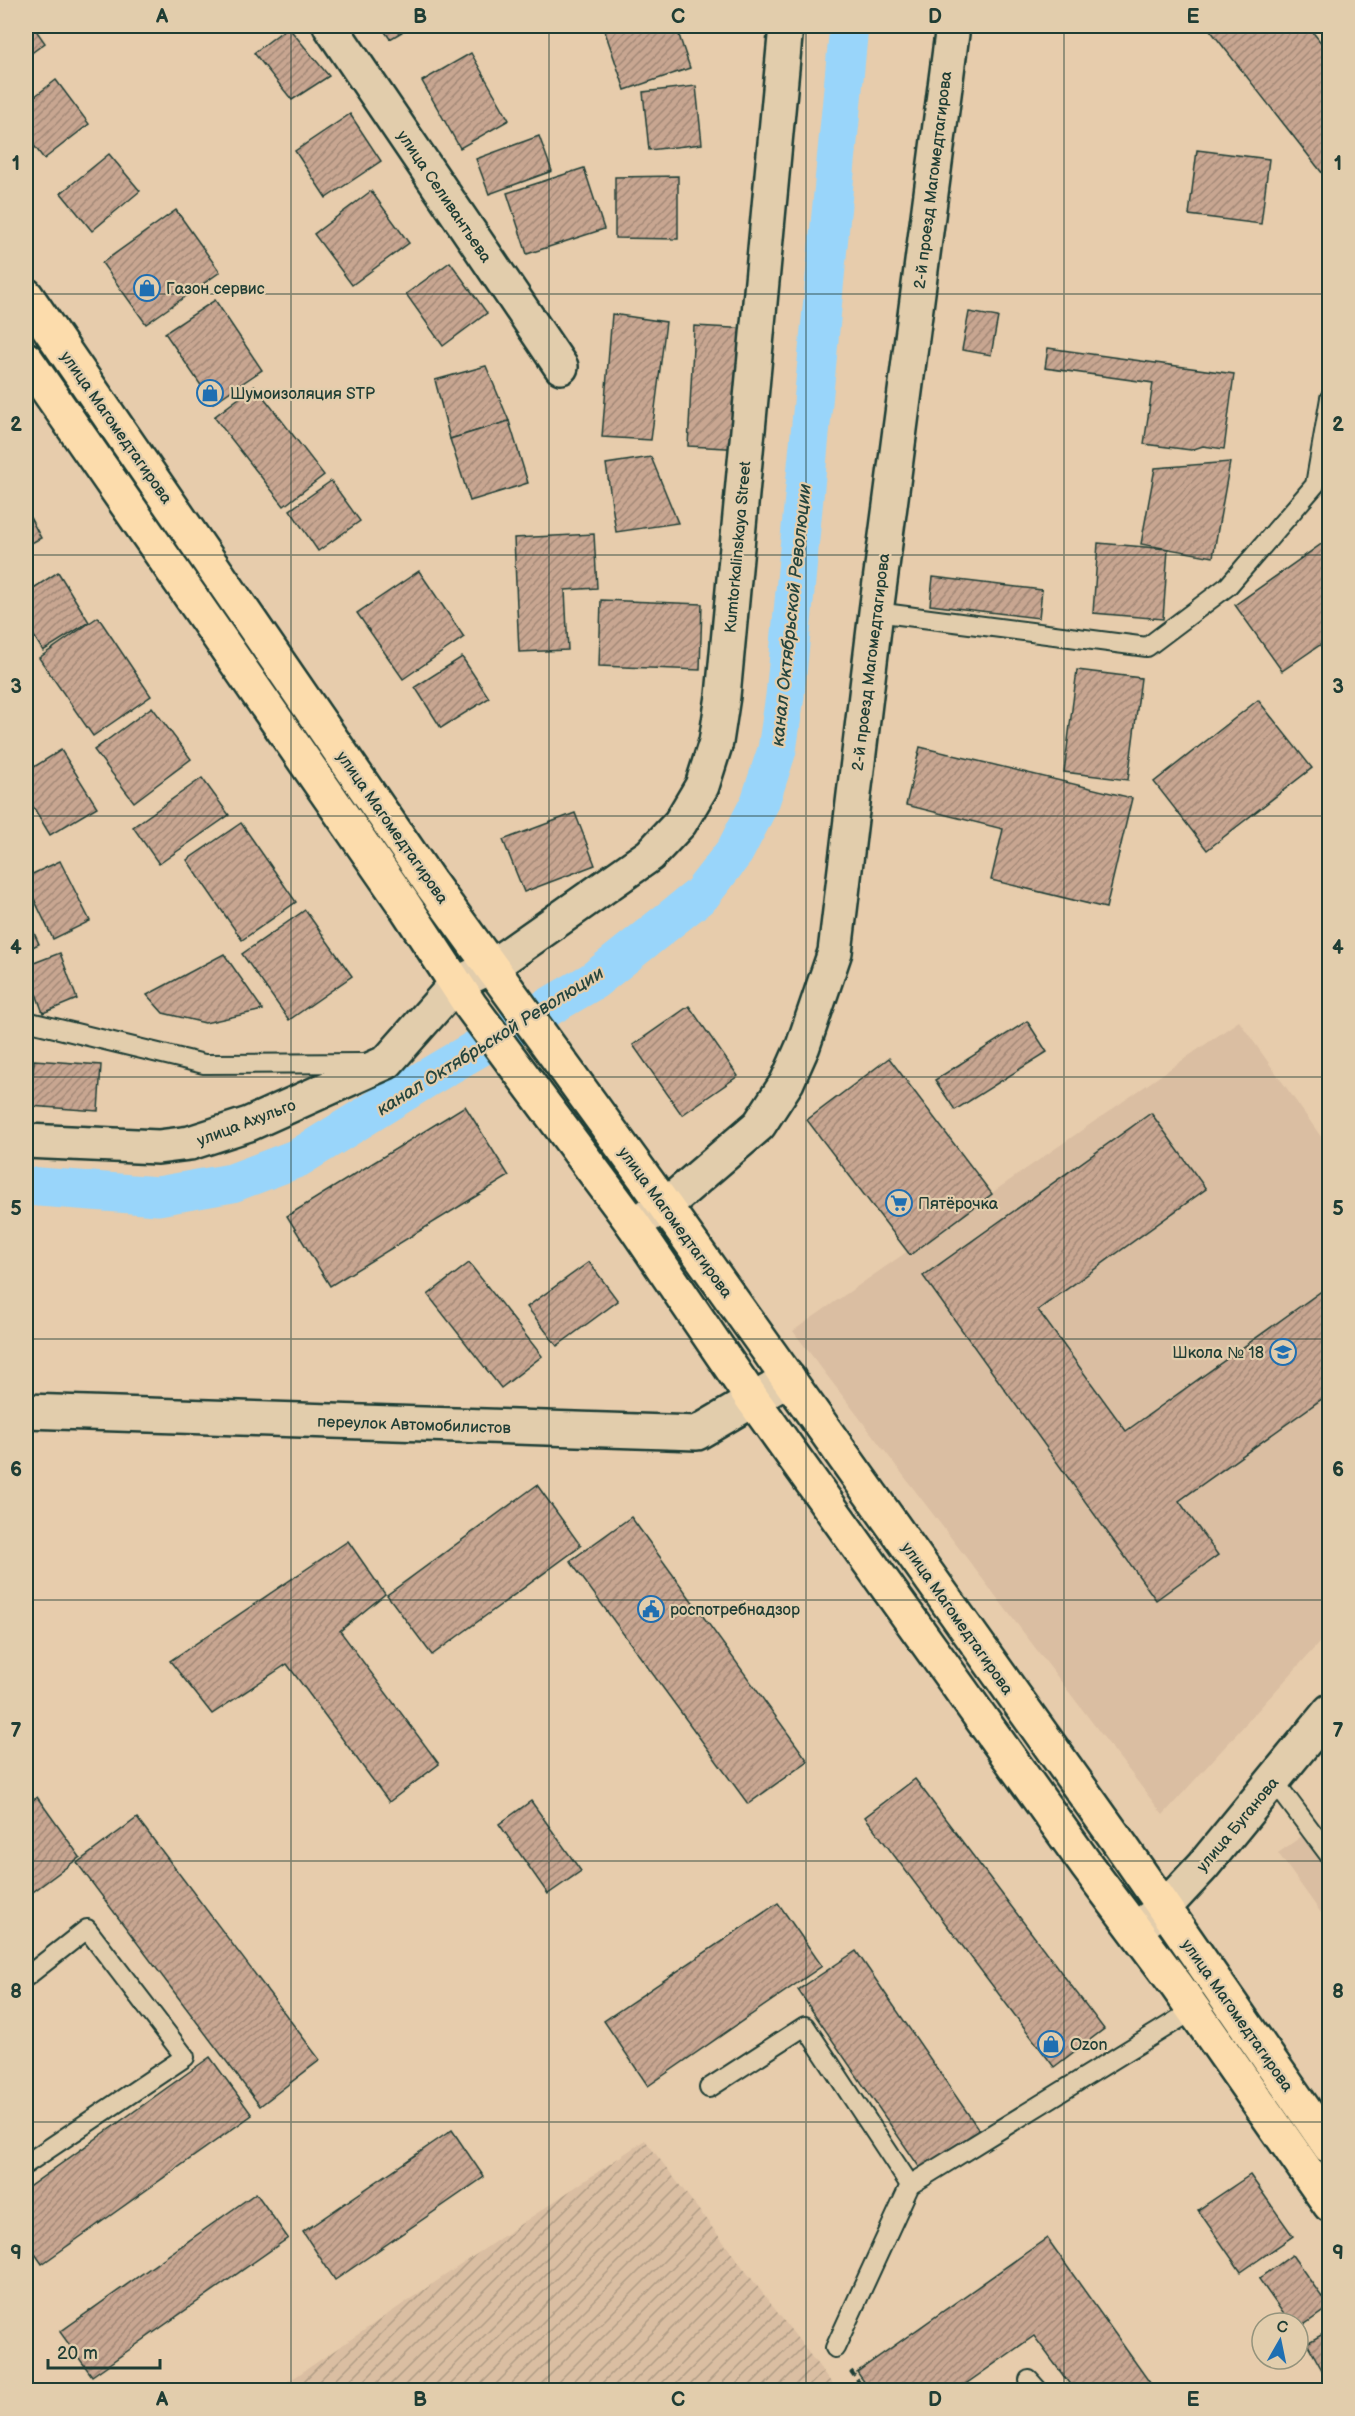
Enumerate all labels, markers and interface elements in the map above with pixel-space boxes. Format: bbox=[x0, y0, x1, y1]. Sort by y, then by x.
text: A bbox=[155, 5, 169, 29]
text: B bbox=[413, 5, 427, 29]
text: C bbox=[671, 5, 685, 29]
text: D bbox=[928, 5, 942, 29]
text: E bbox=[1187, 5, 1200, 29]
street label: 2-й проезд Магомедтагирова bbox=[911, 70, 956, 290]
street label: улица Селивантьева bbox=[392, 127, 495, 267]
text: 1 bbox=[12, 152, 20, 176]
text: 1 bbox=[1334, 152, 1342, 176]
shop icon: Газон сервис bbox=[132, 273, 162, 303]
place label: Газон сервис bbox=[166, 280, 265, 299]
street label: улица Магомедтагирова bbox=[56, 348, 176, 508]
shop icon: Шумоизоляция STP bbox=[195, 378, 225, 408]
place label: Шумоизоляция STP bbox=[230, 385, 375, 404]
text: 2 bbox=[10, 413, 22, 437]
text: 2 bbox=[1332, 413, 1344, 437]
street label: Kumtorkalinskaya Street bbox=[722, 460, 755, 634]
water label: канал Октябрьской Революции bbox=[767, 483, 816, 747]
street label: 2-й проезд Магомедтагирова bbox=[849, 552, 894, 772]
text: 3 bbox=[10, 675, 22, 699]
text: 3 bbox=[1332, 675, 1344, 699]
street label: улица Магомедтагирова bbox=[332, 748, 452, 908]
text: 4 bbox=[10, 936, 22, 960]
text: 4 bbox=[1332, 936, 1344, 960]
water label: канал Октябрьской Революции bbox=[373, 963, 608, 1120]
street label: улица Ахульго bbox=[195, 1096, 299, 1151]
street label: улица Магомедтагирова bbox=[614, 1144, 736, 1302]
supermarket icon: Пятёрочка bbox=[884, 1188, 914, 1218]
place label: Пятёрочка bbox=[918, 1195, 999, 1214]
text: 5 bbox=[10, 1197, 22, 1221]
text: 5 bbox=[1332, 1197, 1344, 1221]
school or university icon: Школа № 18 bbox=[1268, 1337, 1298, 1367]
place label: Школа № 18 bbox=[1172, 1344, 1264, 1363]
street label: переулок Автомобилистов bbox=[317, 1413, 512, 1438]
text: 6 bbox=[10, 1458, 22, 1482]
text: 6 bbox=[1332, 1458, 1344, 1482]
street label: улица Магомедтагирова bbox=[897, 1539, 1017, 1699]
public building icon: роспотребнадзор bbox=[636, 1594, 666, 1624]
place label: роспотребнадзор bbox=[670, 1601, 800, 1620]
text: 7 bbox=[10, 1719, 22, 1743]
text: 7 bbox=[1332, 1719, 1344, 1743]
street label: улица Буганова bbox=[1193, 1773, 1284, 1876]
street label: улица Магомедтагирова bbox=[1177, 1936, 1297, 2096]
text: 8 bbox=[10, 1980, 22, 2004]
text: 8 bbox=[1332, 1980, 1344, 2004]
shop icon: Ozon bbox=[1036, 2029, 1066, 2059]
place label: Ozon bbox=[1070, 2036, 1108, 2055]
text: 9 bbox=[10, 2241, 22, 2265]
text: 9 bbox=[1332, 2241, 1344, 2265]
north arrow bbox=[1250, 2311, 1310, 2371]
text: С bbox=[1275, 2317, 1289, 2338]
scale bar bbox=[48, 2332, 160, 2370]
text: 20 m bbox=[57, 2343, 98, 2364]
text: A bbox=[155, 2388, 169, 2412]
text: B bbox=[413, 2388, 427, 2412]
text: C bbox=[671, 2388, 685, 2412]
text: D bbox=[928, 2388, 942, 2412]
text: E bbox=[1187, 2388, 1200, 2412]

